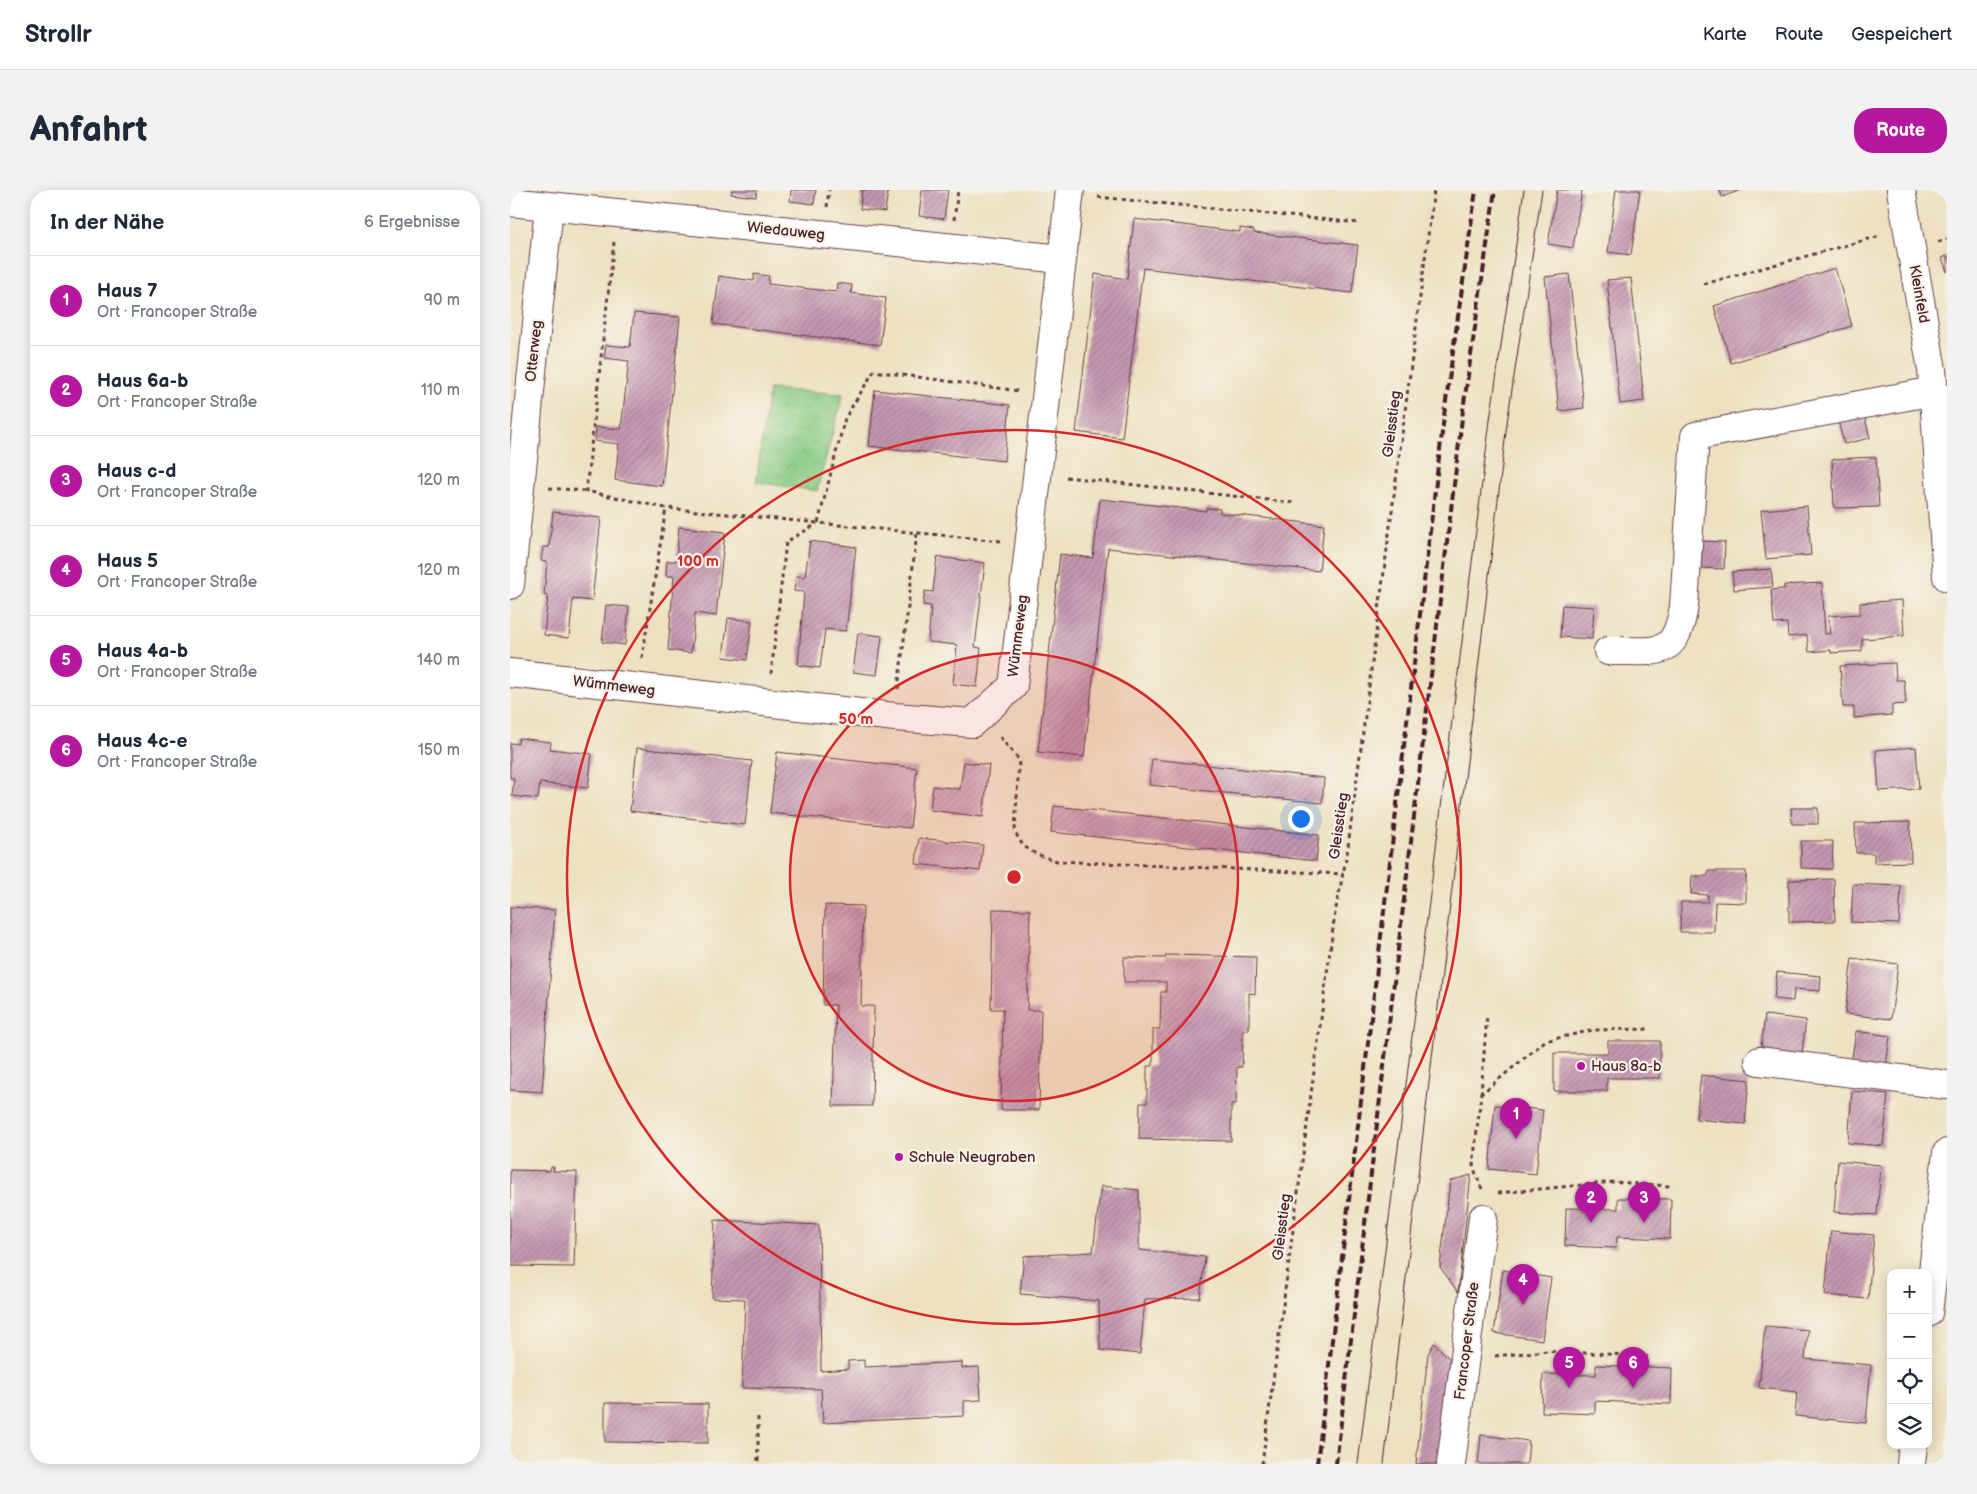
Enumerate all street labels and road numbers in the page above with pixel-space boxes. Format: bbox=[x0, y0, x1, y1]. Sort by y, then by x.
street label: Wiedauweg bbox=[746, 217, 826, 245]
street label: Kleinfeld bbox=[1905, 263, 1933, 325]
street label: Otterweg bbox=[521, 319, 547, 383]
street label: Gleisstieg bbox=[1378, 389, 1406, 459]
street label: Wümmeweg bbox=[1004, 594, 1032, 678]
street label: Wümmeweg bbox=[572, 672, 656, 700]
street label: Gleisstieg bbox=[1325, 791, 1353, 861]
street label: Gleisstieg bbox=[1268, 1192, 1296, 1262]
street label: Francoper Straße bbox=[1450, 1281, 1484, 1401]

